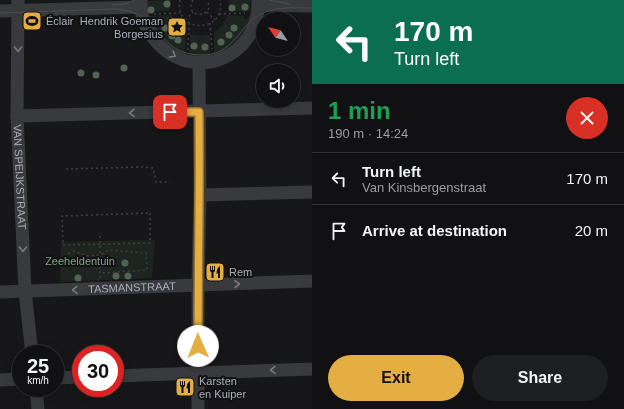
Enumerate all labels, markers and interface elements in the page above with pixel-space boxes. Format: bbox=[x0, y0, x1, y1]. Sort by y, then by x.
sports icon: Éclair bbox=[21, 10, 43, 32]
north arrow bbox=[256, 12, 300, 56]
map controls bbox=[256, 12, 300, 108]
place label: Éclair bbox=[46, 15, 74, 27]
place label: Hendrik Goeman Borgesius bbox=[80, 15, 163, 40]
place icon: Hendrik Goeman Borgesius bbox=[166, 16, 188, 38]
icon: left bbox=[328, 16, 380, 68]
text: 170 m bbox=[394, 16, 473, 47]
one-way arrow bbox=[14, 46, 22, 52]
text: Turn left bbox=[394, 49, 459, 69]
one-way arrow bbox=[169, 50, 176, 58]
button: sound bbox=[256, 64, 300, 108]
pin bbox=[153, 95, 187, 129]
text: 1 min bbox=[328, 97, 391, 124]
button: close bbox=[566, 97, 608, 139]
icon: arrive bbox=[159, 101, 181, 123]
one-way arrow bbox=[129, 109, 135, 117]
street label: VAN SPEIJKSTRAAT bbox=[11, 124, 28, 230]
text: 190 m · 14:24 bbox=[328, 126, 408, 141]
text: Turn left bbox=[362, 163, 421, 180]
icon: left bbox=[328, 168, 350, 190]
text: 170 m bbox=[566, 170, 608, 187]
text: Van Kinsbergenstraat bbox=[362, 180, 486, 195]
icon: arrive bbox=[328, 220, 350, 242]
text: Arrive at destination bbox=[362, 222, 507, 239]
text: 20 m bbox=[575, 222, 608, 239]
one-way arrow bbox=[19, 246, 27, 252]
park label: Zeeheldentuin bbox=[45, 255, 115, 267]
restaurant icon: Rem bbox=[204, 261, 226, 283]
place label: Rem bbox=[229, 266, 252, 278]
one-way arrow bbox=[234, 279, 240, 288]
street label: TASMANSTRAAT bbox=[88, 280, 176, 295]
one-way arrow bbox=[72, 285, 78, 294]
position arrow bbox=[177, 325, 219, 367]
speed limit sign: 30 bbox=[72, 345, 124, 397]
text: 25 bbox=[27, 355, 49, 377]
button: Exit bbox=[328, 355, 464, 401]
button: Share bbox=[472, 355, 608, 401]
one-way arrow bbox=[270, 366, 276, 375]
text: km/h bbox=[27, 375, 49, 386]
place label: Karsten en Kuiper bbox=[199, 375, 246, 400]
restaurant icon: Karsten en Kuiper bbox=[174, 376, 196, 398]

